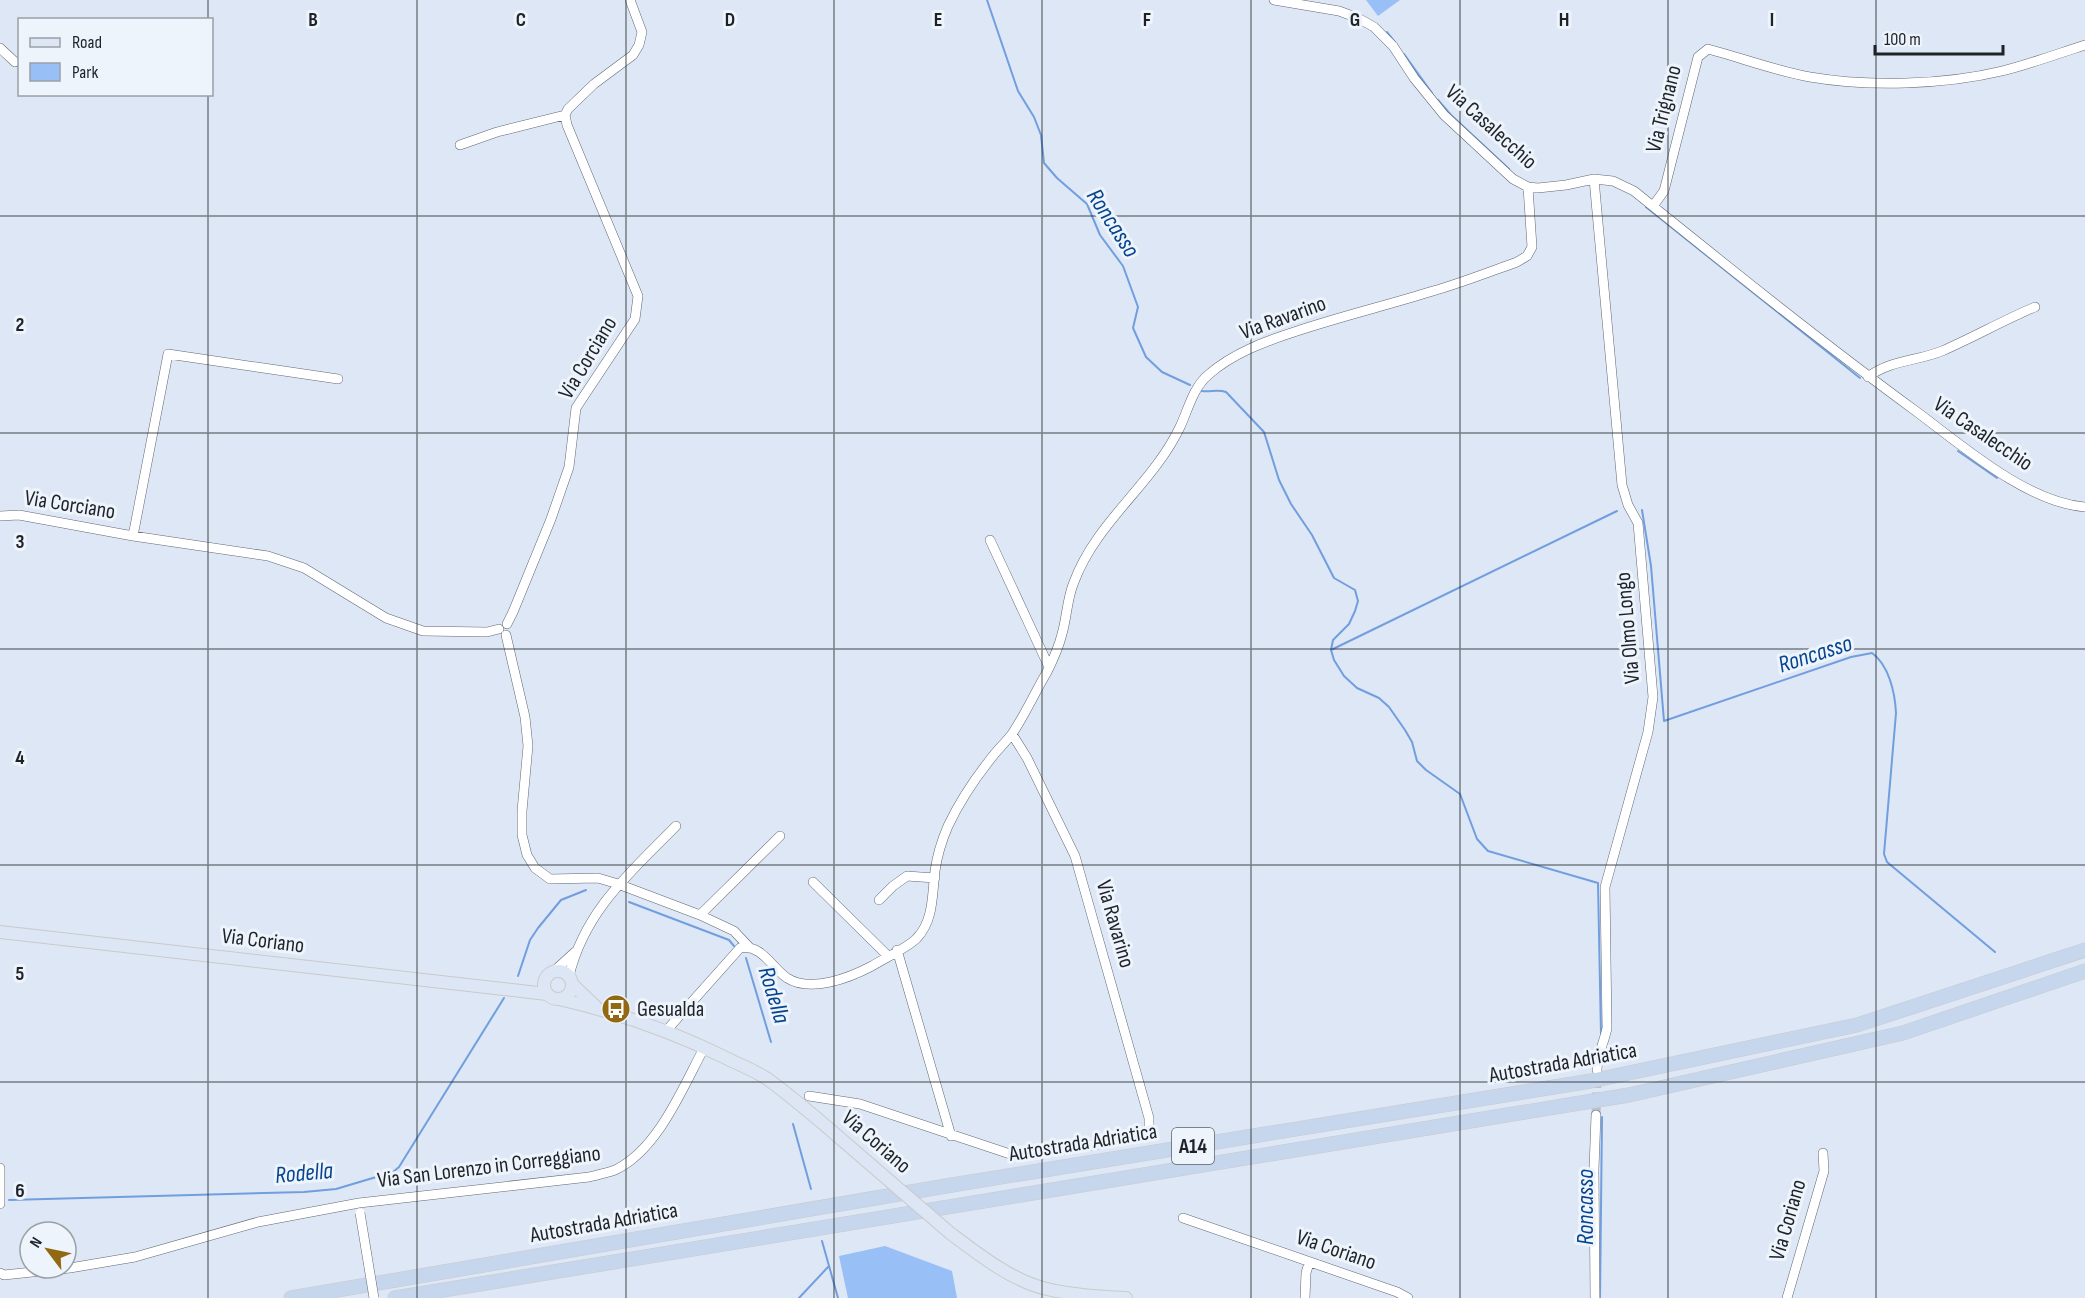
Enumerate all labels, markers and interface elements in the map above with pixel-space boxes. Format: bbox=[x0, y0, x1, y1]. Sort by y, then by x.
text: B bbox=[308, 8, 318, 32]
text: C bbox=[516, 8, 526, 32]
text: D bbox=[725, 8, 735, 32]
text: E bbox=[934, 8, 942, 32]
text: F bbox=[1143, 8, 1151, 32]
text: G bbox=[1350, 8, 1360, 32]
text: H bbox=[1559, 8, 1569, 32]
text: I bbox=[1770, 8, 1774, 32]
legend bbox=[18, 18, 213, 96]
scale bar bbox=[1875, 18, 2002, 56]
text: 100 m bbox=[1884, 29, 1921, 50]
text: Road bbox=[72, 32, 102, 53]
text: Park bbox=[72, 62, 98, 83]
street label: Via Trignano bbox=[1640, 63, 1688, 155]
street label: Via Casalecchio bbox=[1440, 79, 1542, 175]
water label: Roncasso bbox=[1080, 183, 1146, 263]
street label: Via Ravarino bbox=[1236, 290, 1330, 346]
street label: Via Corciano bbox=[553, 312, 623, 404]
text: 2 bbox=[16, 313, 24, 337]
street label: Via Casalecchio bbox=[1928, 391, 2038, 477]
street label: Via Corciano bbox=[23, 485, 117, 525]
text: 3 bbox=[16, 530, 25, 554]
street label: Via Olmo Longo bbox=[1610, 571, 1646, 685]
water label: Roncasso bbox=[1774, 628, 1856, 680]
text: 4 bbox=[15, 746, 25, 770]
street label: Via Ravarino bbox=[1090, 877, 1140, 971]
street label: Via Coriano bbox=[220, 923, 306, 959]
text: 5 bbox=[16, 962, 25, 986]
water label: Rodella bbox=[752, 963, 796, 1027]
bus stop icon: Gesualda bbox=[600, 993, 632, 1025]
place label: Gesualda bbox=[637, 996, 704, 1023]
street label: Autostrada Adriatica bbox=[1486, 1037, 1639, 1089]
street label: Via Coriano bbox=[836, 1105, 916, 1179]
street label: Autostrada Adriatica bbox=[1006, 1118, 1159, 1168]
road number: A14 bbox=[1172, 1128, 1214, 1164]
street label: Via San Lorenzo in Correggiano bbox=[376, 1140, 602, 1194]
water label: Rodella bbox=[274, 1156, 334, 1190]
water label: Roncasso bbox=[1571, 1169, 1600, 1245]
street label: Via Coriano bbox=[1764, 1176, 1812, 1264]
text: 6 bbox=[15, 1179, 25, 1203]
street label: Autostrada Adriatica bbox=[527, 1197, 680, 1249]
north arrow bbox=[18, 1220, 78, 1280]
street label: Via Coriano bbox=[1292, 1224, 1380, 1276]
text: N bbox=[26, 1234, 47, 1252]

